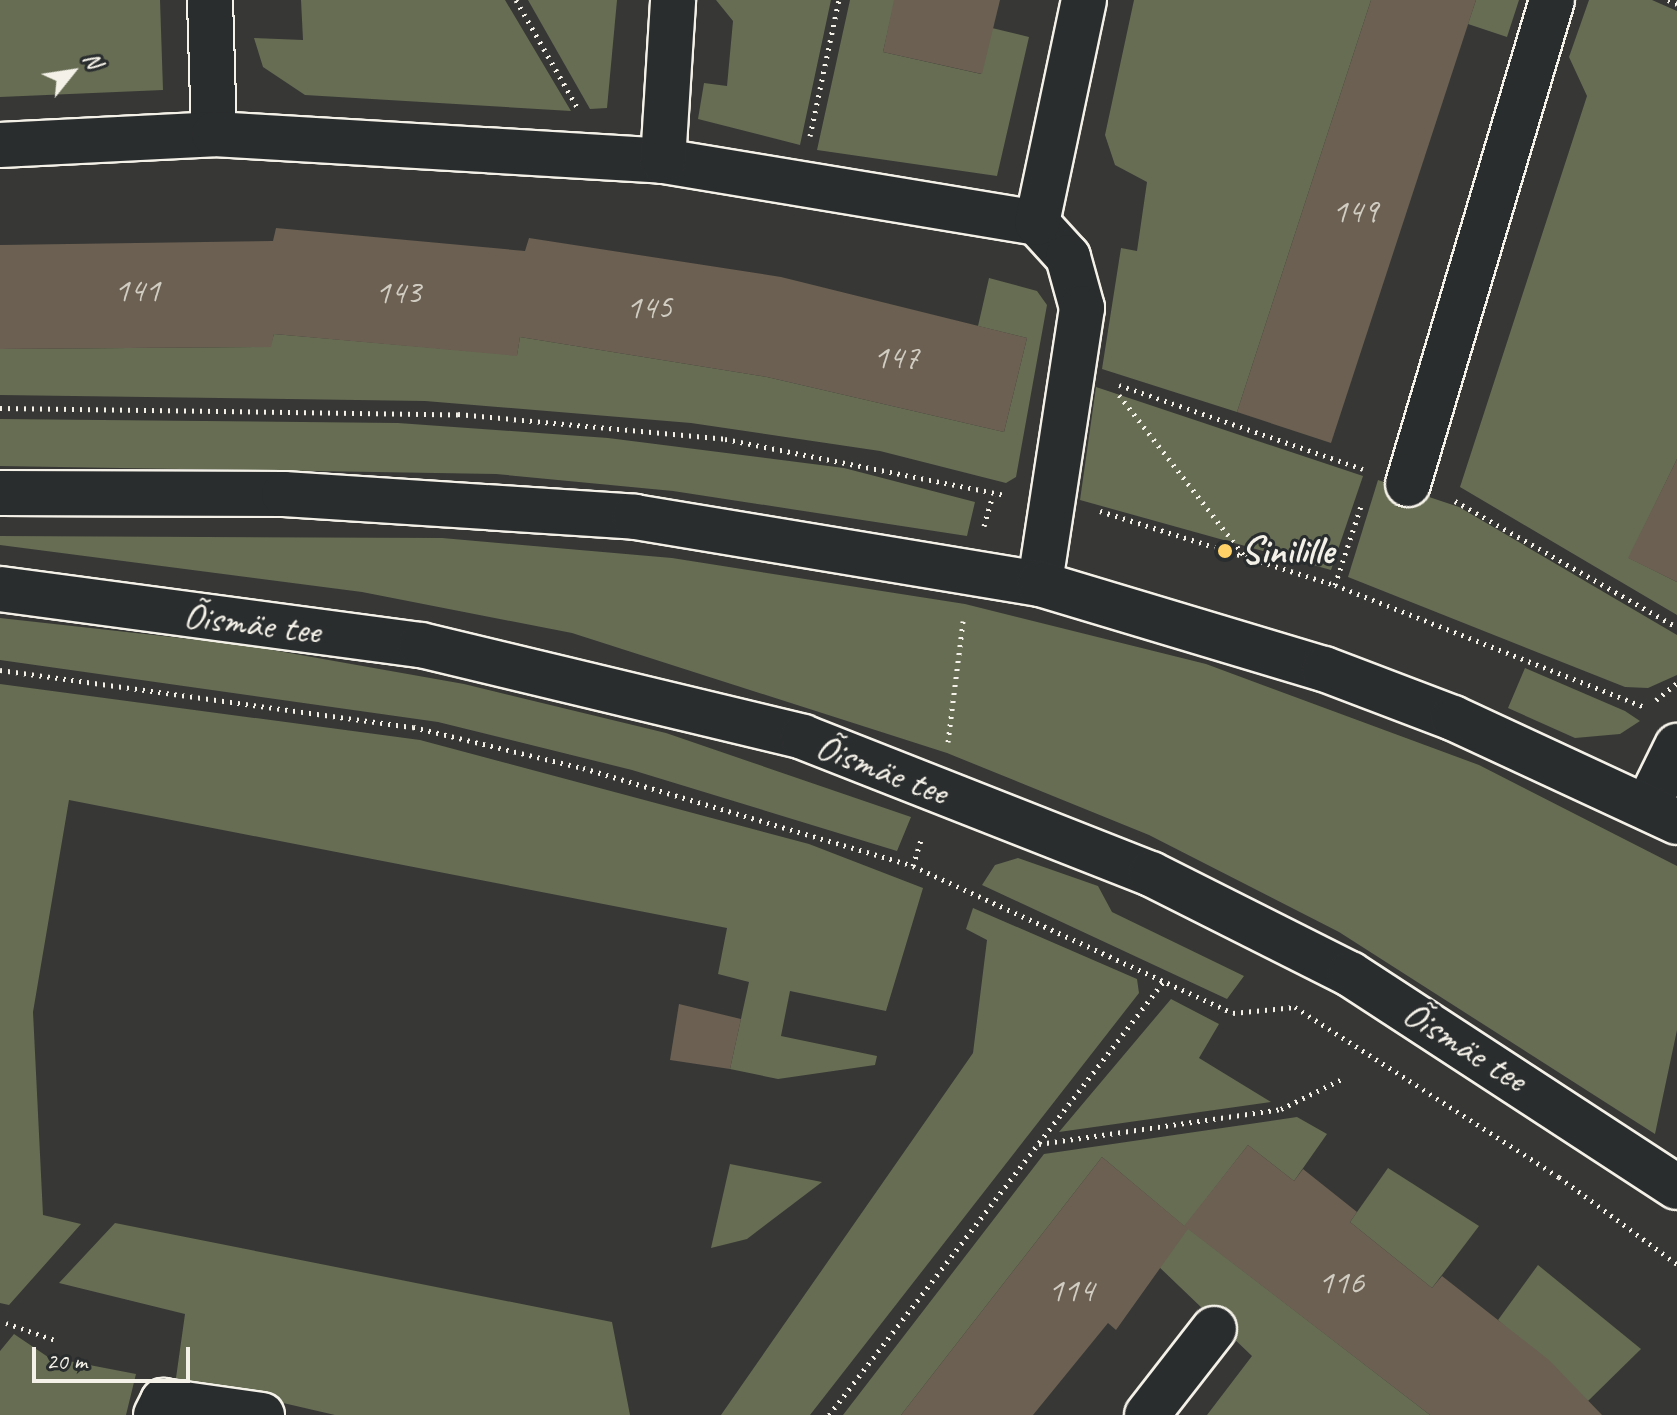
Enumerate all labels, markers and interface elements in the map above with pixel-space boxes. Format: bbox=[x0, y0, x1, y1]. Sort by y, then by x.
north arrow bbox=[32, 32, 112, 112]
text: N bbox=[77, 47, 108, 73]
house number: 149 bbox=[1332, 191, 1378, 231]
house number: 141 bbox=[114, 270, 160, 310]
house number: 143 bbox=[375, 272, 421, 312]
house number: 145 bbox=[626, 287, 672, 327]
house number: 147 bbox=[873, 337, 919, 377]
place label: Sinilille bbox=[1241, 528, 1333, 574]
marker: Sinilille bbox=[1216, 542, 1234, 560]
street label: Õismäe tee bbox=[181, 592, 323, 654]
street label: Õismäe tee bbox=[810, 723, 954, 815]
street label: Õismäe tee bbox=[1395, 990, 1535, 1102]
house number: 116 bbox=[1318, 1262, 1364, 1302]
house number: 114 bbox=[1048, 1270, 1094, 1310]
scale bar bbox=[36, 1331, 194, 1381]
text: 20 m bbox=[46, 1346, 87, 1376]

